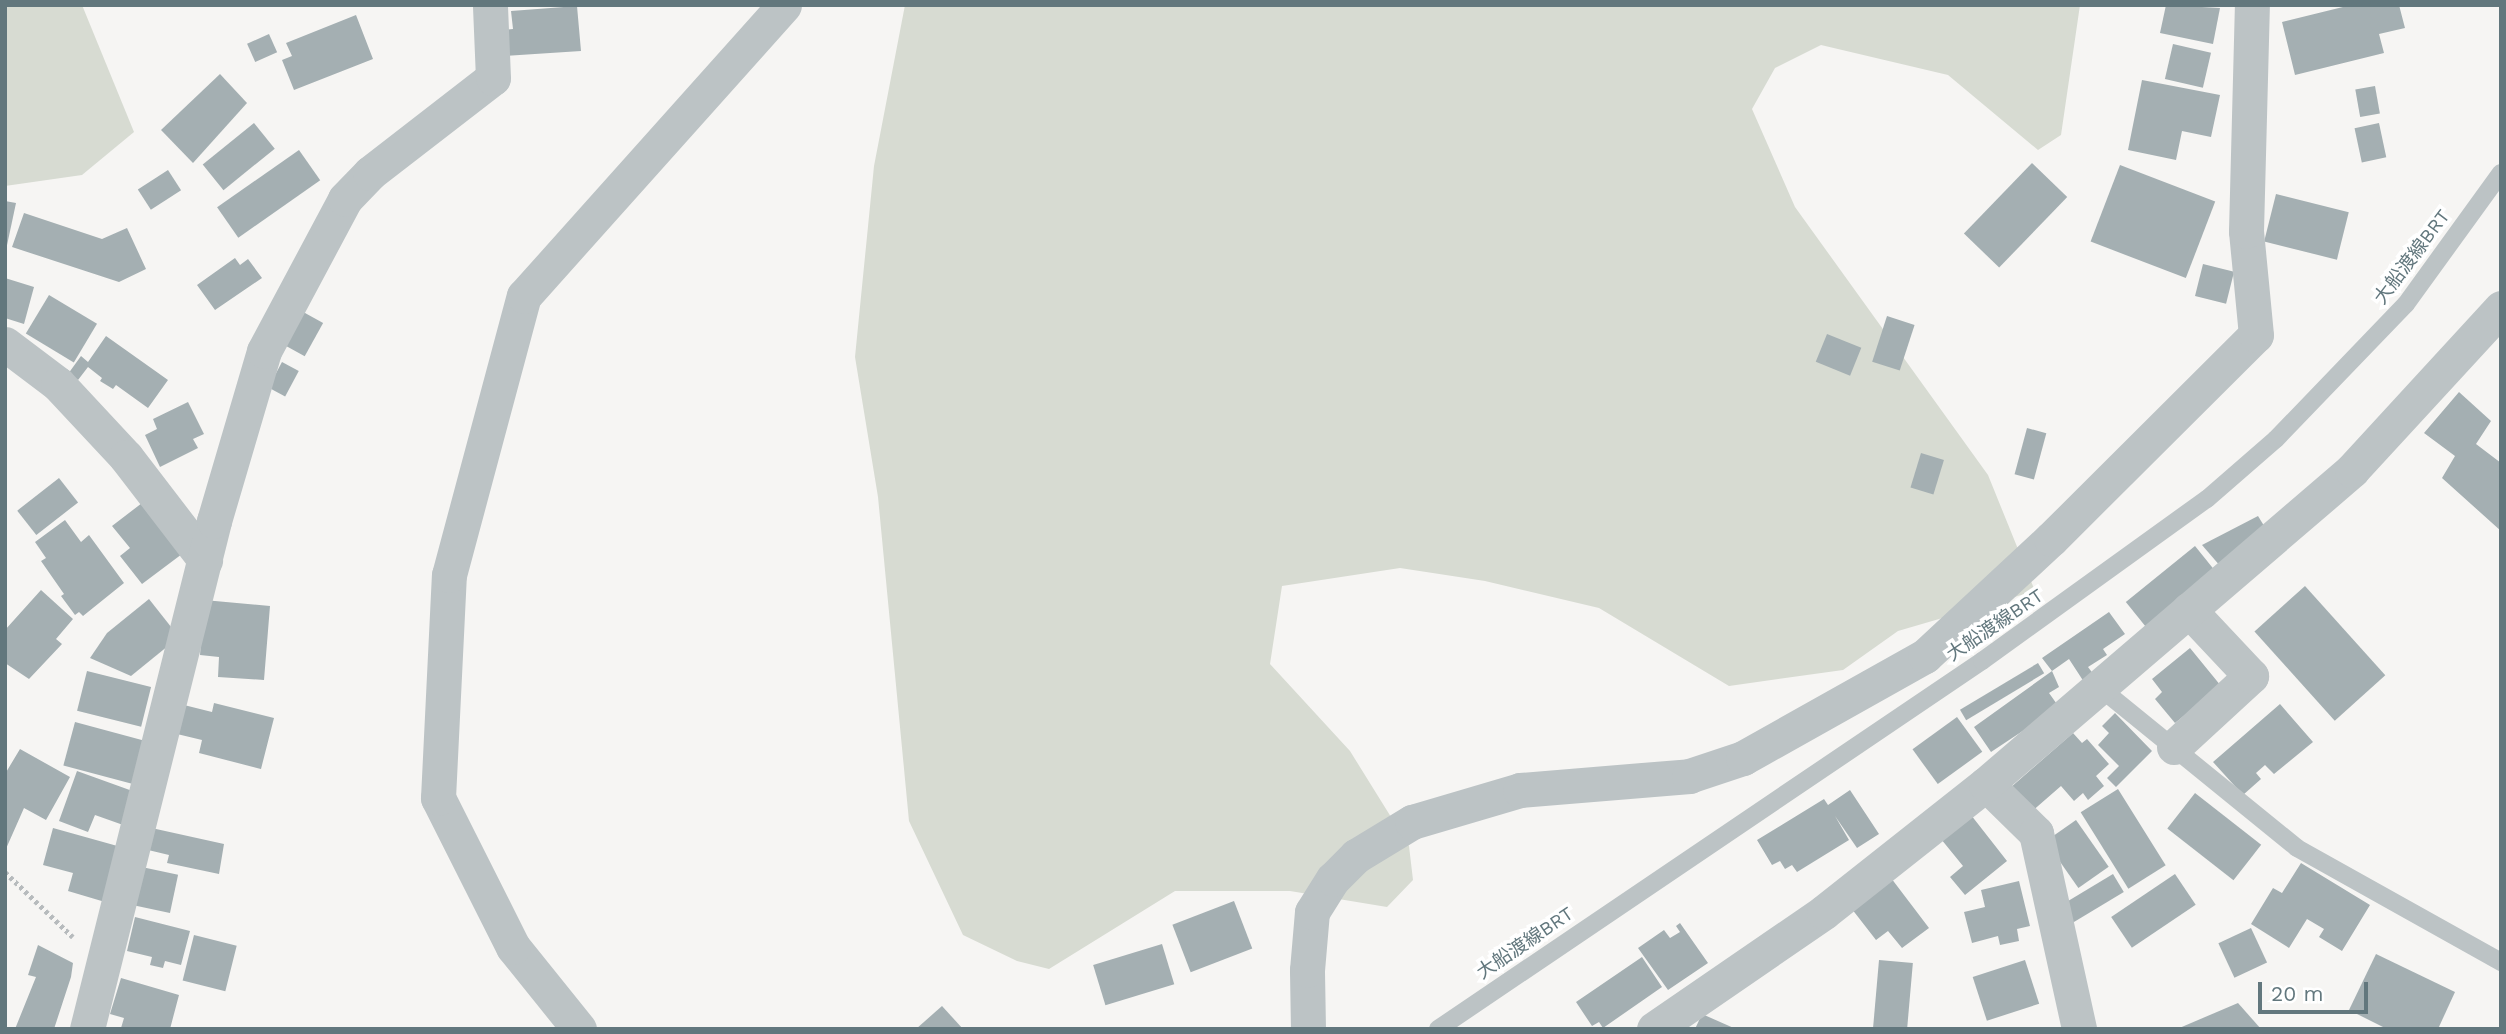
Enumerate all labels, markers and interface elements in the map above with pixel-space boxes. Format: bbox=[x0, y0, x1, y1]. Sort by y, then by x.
street label: 大船渡線BRT bbox=[2369, 205, 2455, 309]
street label: 大船渡線BRT bbox=[1942, 584, 2048, 666]
street label: 大船渡線BRT bbox=[1472, 902, 1578, 984]
scale bar bbox=[2261, 968, 2371, 1012]
text: 20 m bbox=[2271, 981, 2323, 1006]

